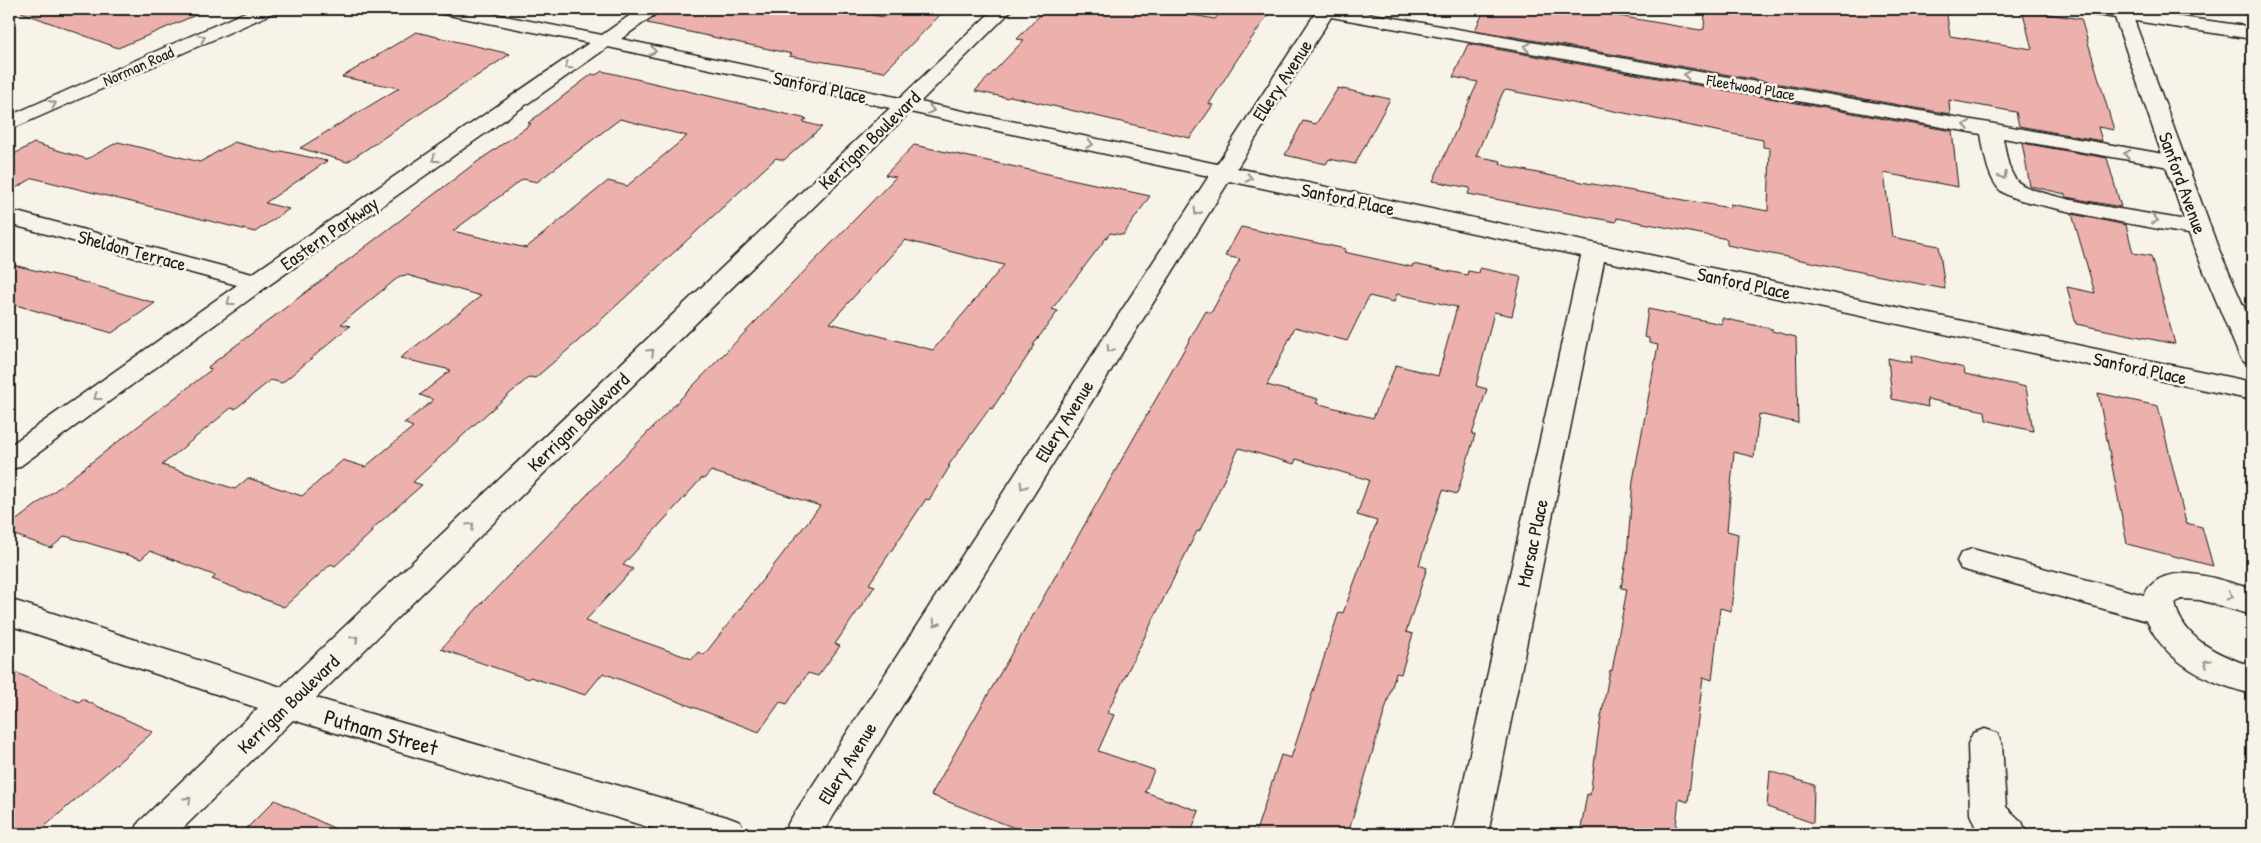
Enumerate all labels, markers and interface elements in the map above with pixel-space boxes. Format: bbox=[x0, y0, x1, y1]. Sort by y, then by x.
one-way arrow bbox=[197, 33, 206, 44]
street label: Ellery Avenue bbox=[1246, 34, 1318, 126]
street label: Norman Road bbox=[99, 41, 177, 91]
one-way arrow bbox=[1522, 42, 1531, 53]
one-way arrow bbox=[648, 45, 657, 56]
one-way arrow bbox=[564, 60, 574, 69]
street label: Sanford Place bbox=[771, 64, 870, 110]
street label: Fleetwood Place bbox=[1704, 68, 1798, 106]
one-way arrow bbox=[1682, 71, 1691, 81]
street label: Kerrigan Boulevard bbox=[812, 84, 926, 195]
one-way arrow bbox=[48, 100, 57, 111]
one-way arrow bbox=[927, 105, 936, 115]
one-way arrow bbox=[1963, 121, 1972, 131]
street label: Sanford Avenue bbox=[2153, 129, 2214, 238]
one-way arrow bbox=[1086, 139, 1095, 149]
one-way arrow bbox=[2123, 149, 2132, 159]
one-way arrow bbox=[431, 153, 441, 162]
one-way arrow bbox=[1997, 171, 2007, 180]
one-way arrow bbox=[1245, 172, 1254, 183]
street label: Sanford Place bbox=[1299, 176, 1398, 222]
street label: Eastern Parkway bbox=[275, 190, 383, 276]
one-way arrow bbox=[1194, 207, 1204, 216]
one-way arrow bbox=[2151, 215, 2159, 225]
street label: Sheldon Terrace bbox=[75, 223, 189, 277]
street label: Sanford Place bbox=[1695, 260, 1794, 306]
one-way arrow bbox=[226, 296, 236, 305]
one-way arrow bbox=[1107, 343, 1116, 353]
street label: Sanford Place bbox=[2091, 345, 2190, 391]
one-way arrow bbox=[645, 349, 654, 358]
street label: Kerrigan Boulevard bbox=[521, 366, 635, 477]
street label: Ellery Avenue bbox=[1029, 375, 1100, 467]
one-way arrow bbox=[94, 390, 103, 400]
one-way arrow bbox=[1020, 481, 1029, 490]
street label: Marsac Place bbox=[1510, 496, 1554, 589]
one-way arrow bbox=[466, 523, 475, 532]
one-way arrow bbox=[2226, 590, 2234, 600]
one-way arrow bbox=[933, 618, 942, 627]
one-way arrow bbox=[349, 636, 358, 645]
street label: Kerrigan Boulevard bbox=[231, 648, 345, 759]
one-way arrow bbox=[2204, 659, 2213, 669]
street label: Putnam Street bbox=[321, 701, 442, 763]
street label: Ellery Avenue bbox=[812, 717, 883, 809]
one-way arrow bbox=[182, 797, 191, 806]

